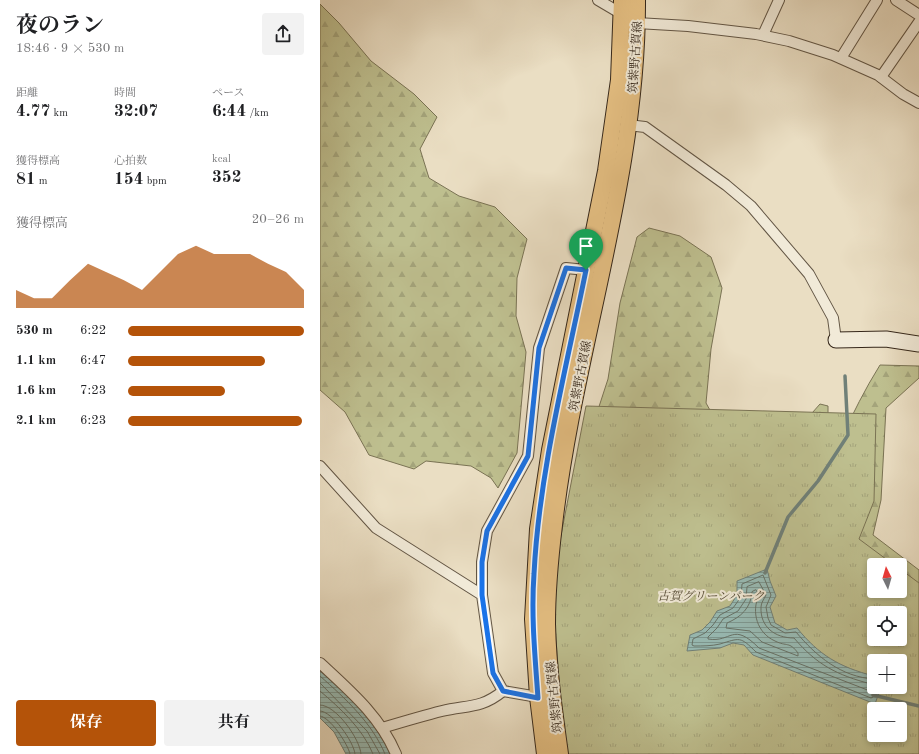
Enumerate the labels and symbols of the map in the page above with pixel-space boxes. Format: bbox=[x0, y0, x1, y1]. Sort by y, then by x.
street label: 筑紫野古賀線 bbox=[626, 21, 644, 93]
pin bbox=[569, 229, 603, 270]
street label: 筑紫野古賀線 bbox=[566, 339, 594, 413]
north arrow bbox=[867, 558, 907, 598]
park label: 古賀グリーンパーク bbox=[658, 589, 764, 603]
street label: 筑紫野古賀線 bbox=[543, 660, 565, 734]

